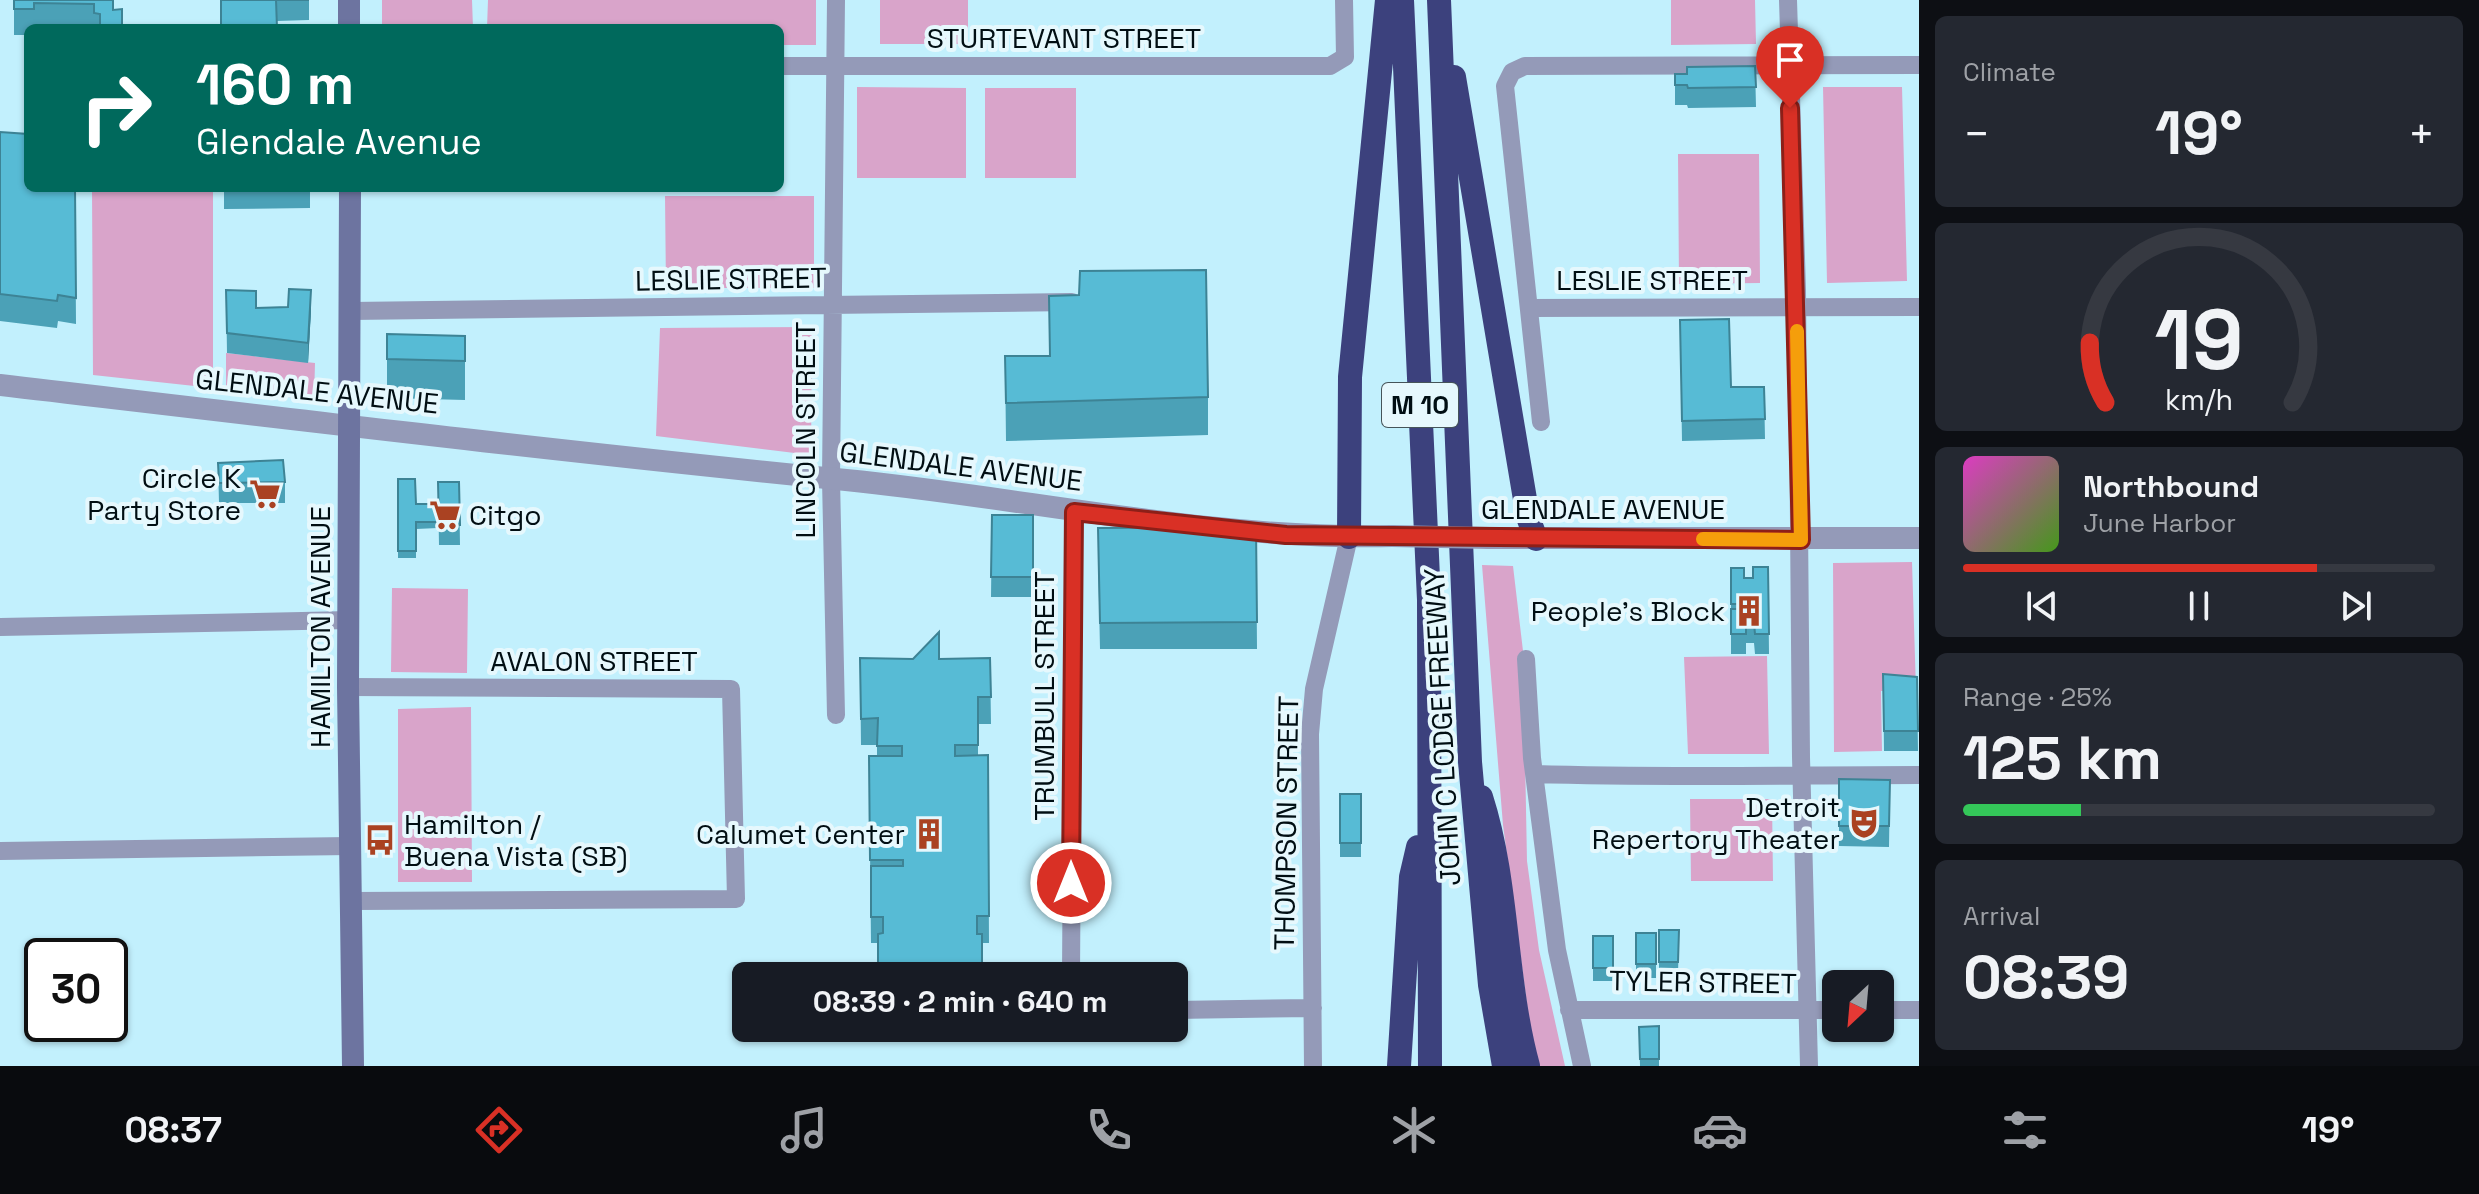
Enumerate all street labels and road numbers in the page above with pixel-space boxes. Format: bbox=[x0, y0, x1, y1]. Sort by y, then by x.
street label: STURTEVANT STREET bbox=[927, 20, 1201, 56]
street label: LESLIE STREET bbox=[635, 259, 827, 299]
street label: LESLIE STREET bbox=[1556, 262, 1748, 298]
street label: LINCOLN STREET bbox=[787, 322, 823, 538]
street label: GLENDALE AVENUE bbox=[194, 360, 440, 422]
road number: M 10 bbox=[1382, 383, 1458, 427]
street label: GLENDALE AVENUE bbox=[838, 433, 1084, 499]
street label: GLENDALE AVENUE bbox=[1481, 491, 1725, 527]
street label: HAMILTON AVENUE bbox=[302, 506, 338, 748]
street label: JOHN C LODGE FREEWAY bbox=[1416, 567, 1468, 887]
street label: TRUMBULL STREET bbox=[1026, 571, 1062, 821]
street label: AVALON STREET bbox=[490, 643, 698, 679]
street label: THOMPSON STREET bbox=[1266, 695, 1306, 951]
street label: TYLER STREET bbox=[1609, 962, 1797, 1002]

